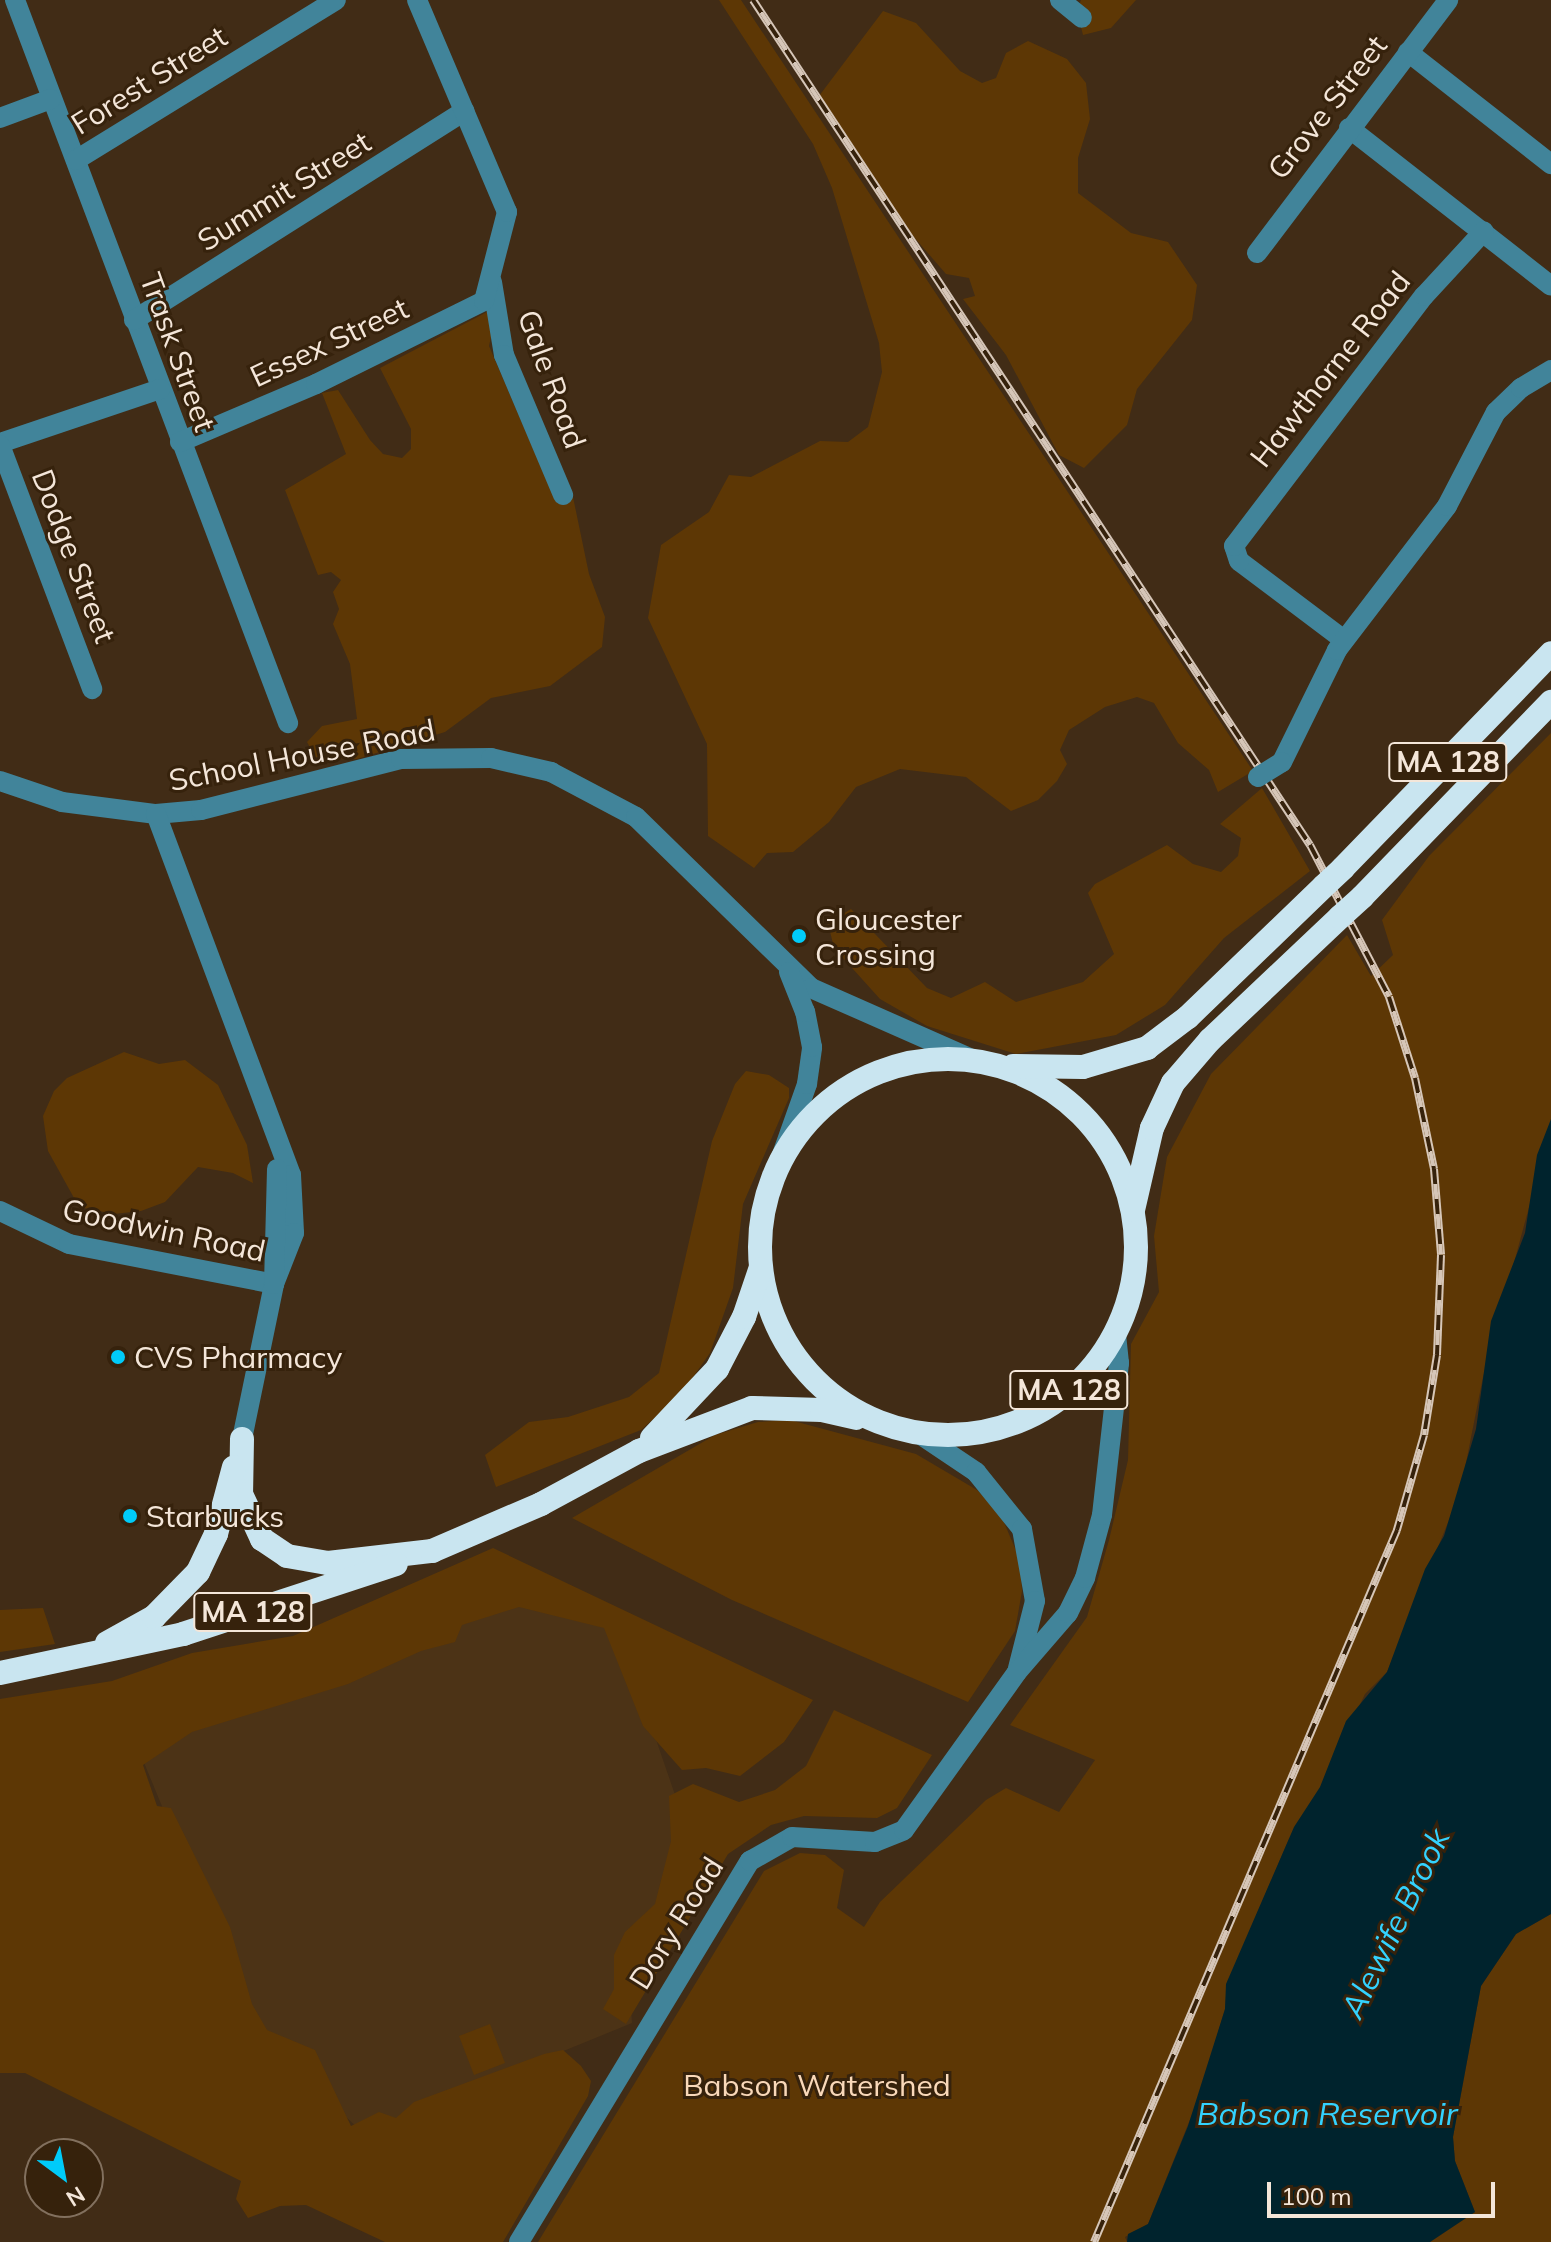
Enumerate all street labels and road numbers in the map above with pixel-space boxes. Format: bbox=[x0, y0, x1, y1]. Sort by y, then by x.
street label: Forest Street bbox=[65, 18, 233, 142]
street label: Grove Street bbox=[1260, 28, 1394, 186]
street label: Summit Street bbox=[191, 124, 377, 258]
street label: Hawthorne Road bbox=[1242, 264, 1418, 474]
street label: Trask Street bbox=[133, 268, 223, 436]
street label: Essex Street bbox=[244, 290, 414, 394]
street label: Gale Road bbox=[510, 305, 594, 453]
street label: Dodge Street bbox=[24, 464, 124, 648]
street label: School House Road bbox=[166, 712, 438, 798]
road number: MA 128 bbox=[1388, 738, 1508, 786]
street label: Goodwin Road bbox=[59, 1191, 269, 1269]
road number: MA 128 bbox=[1009, 1366, 1129, 1414]
road number: MA 128 bbox=[193, 1588, 313, 1636]
street label: Dory Road bbox=[621, 1850, 731, 1996]

